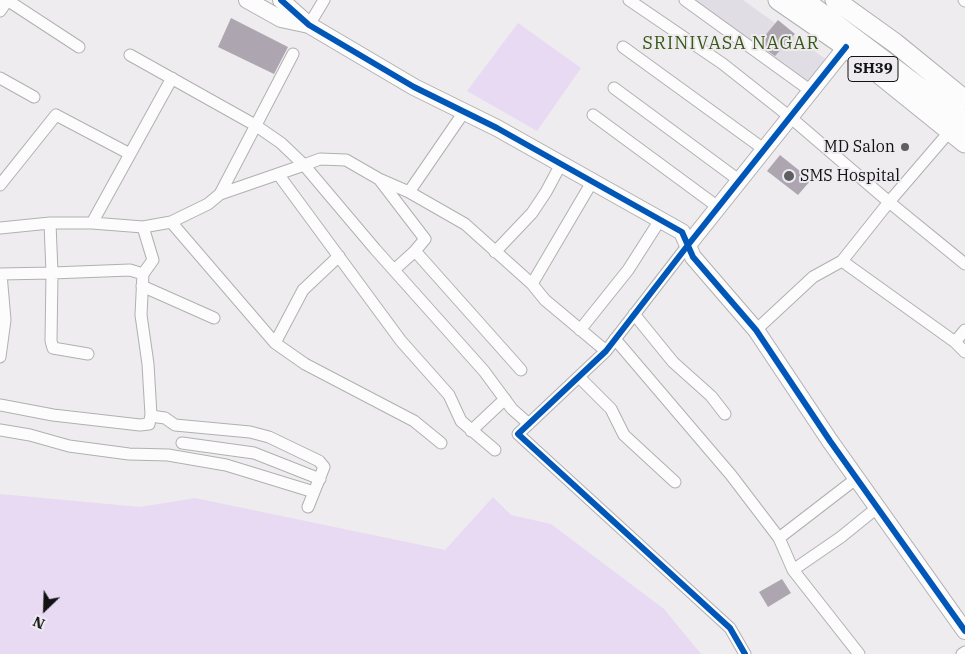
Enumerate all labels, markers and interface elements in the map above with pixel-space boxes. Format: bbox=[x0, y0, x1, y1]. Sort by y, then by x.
district label: SRINIVASA NAGAR bbox=[640, 33, 822, 55]
road number: SH39 bbox=[848, 56, 898, 82]
place label: MD Salon bbox=[824, 137, 895, 157]
marker: MD Salon bbox=[899, 141, 911, 153]
place label: SMS Hospital bbox=[800, 166, 900, 186]
marker: SMS Hospital bbox=[782, 169, 796, 183]
north arrow bbox=[20, 584, 70, 634]
text: N bbox=[30, 612, 48, 633]

